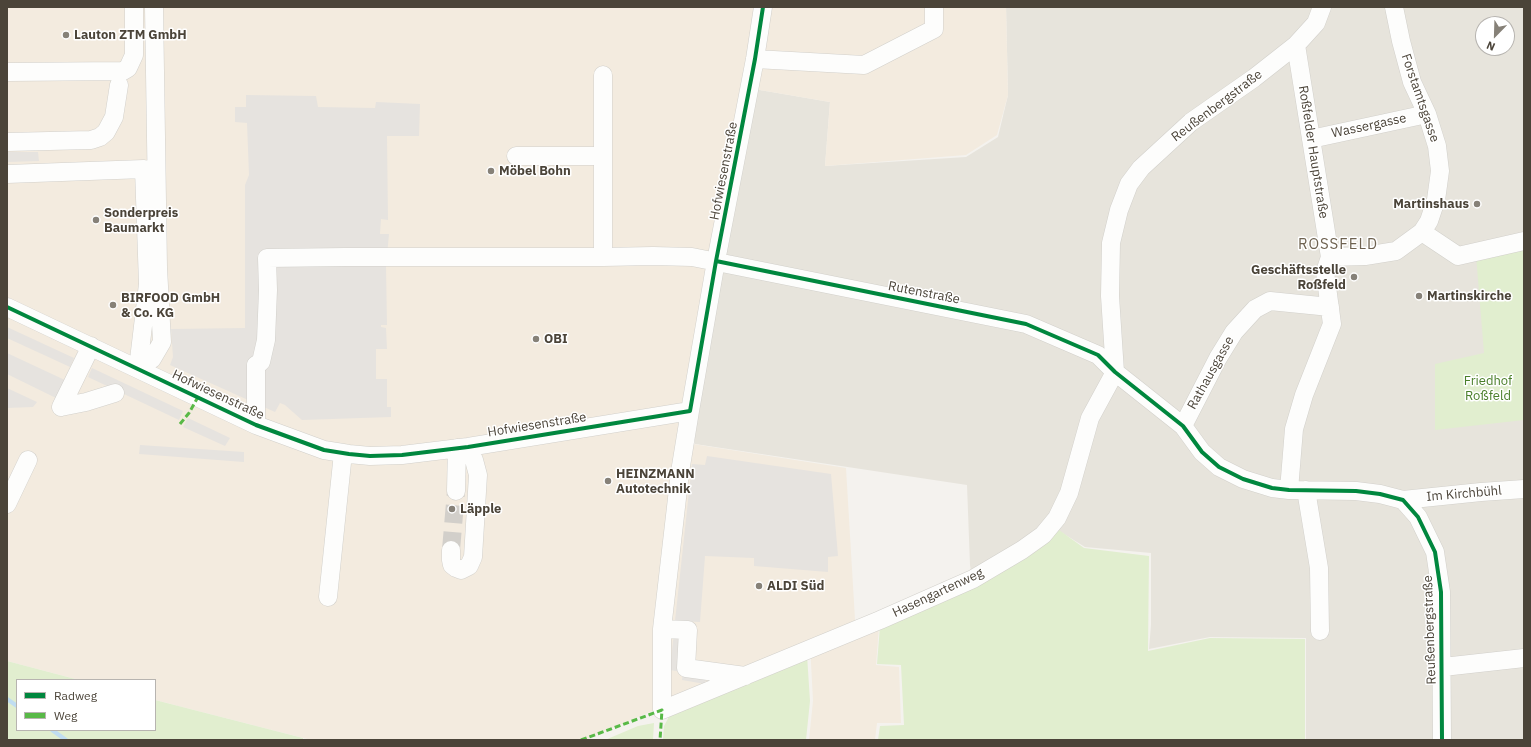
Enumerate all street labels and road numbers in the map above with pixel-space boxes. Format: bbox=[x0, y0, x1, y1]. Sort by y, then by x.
street label: Forstamtsgasse bbox=[1398, 52, 1442, 144]
street label: Reußenbergstraße bbox=[1169, 67, 1265, 145]
street label: Roßfelder Hauptstraße bbox=[1295, 84, 1331, 220]
street label: Wassergasse bbox=[1330, 110, 1408, 142]
street label: Hofwiesenstraße bbox=[707, 121, 741, 221]
street label: Rutenstraße bbox=[887, 278, 961, 308]
street label: Rathausgasse bbox=[1185, 334, 1237, 412]
street label: Hofwiesenstraße bbox=[170, 367, 266, 423]
street label: Hofwiesenstraße bbox=[487, 409, 587, 441]
street label: Im Kirchbühl bbox=[1426, 483, 1502, 505]
street label: Hasengartenweg bbox=[890, 565, 986, 621]
street label: Reußenbergstraße bbox=[1420, 575, 1440, 685]

